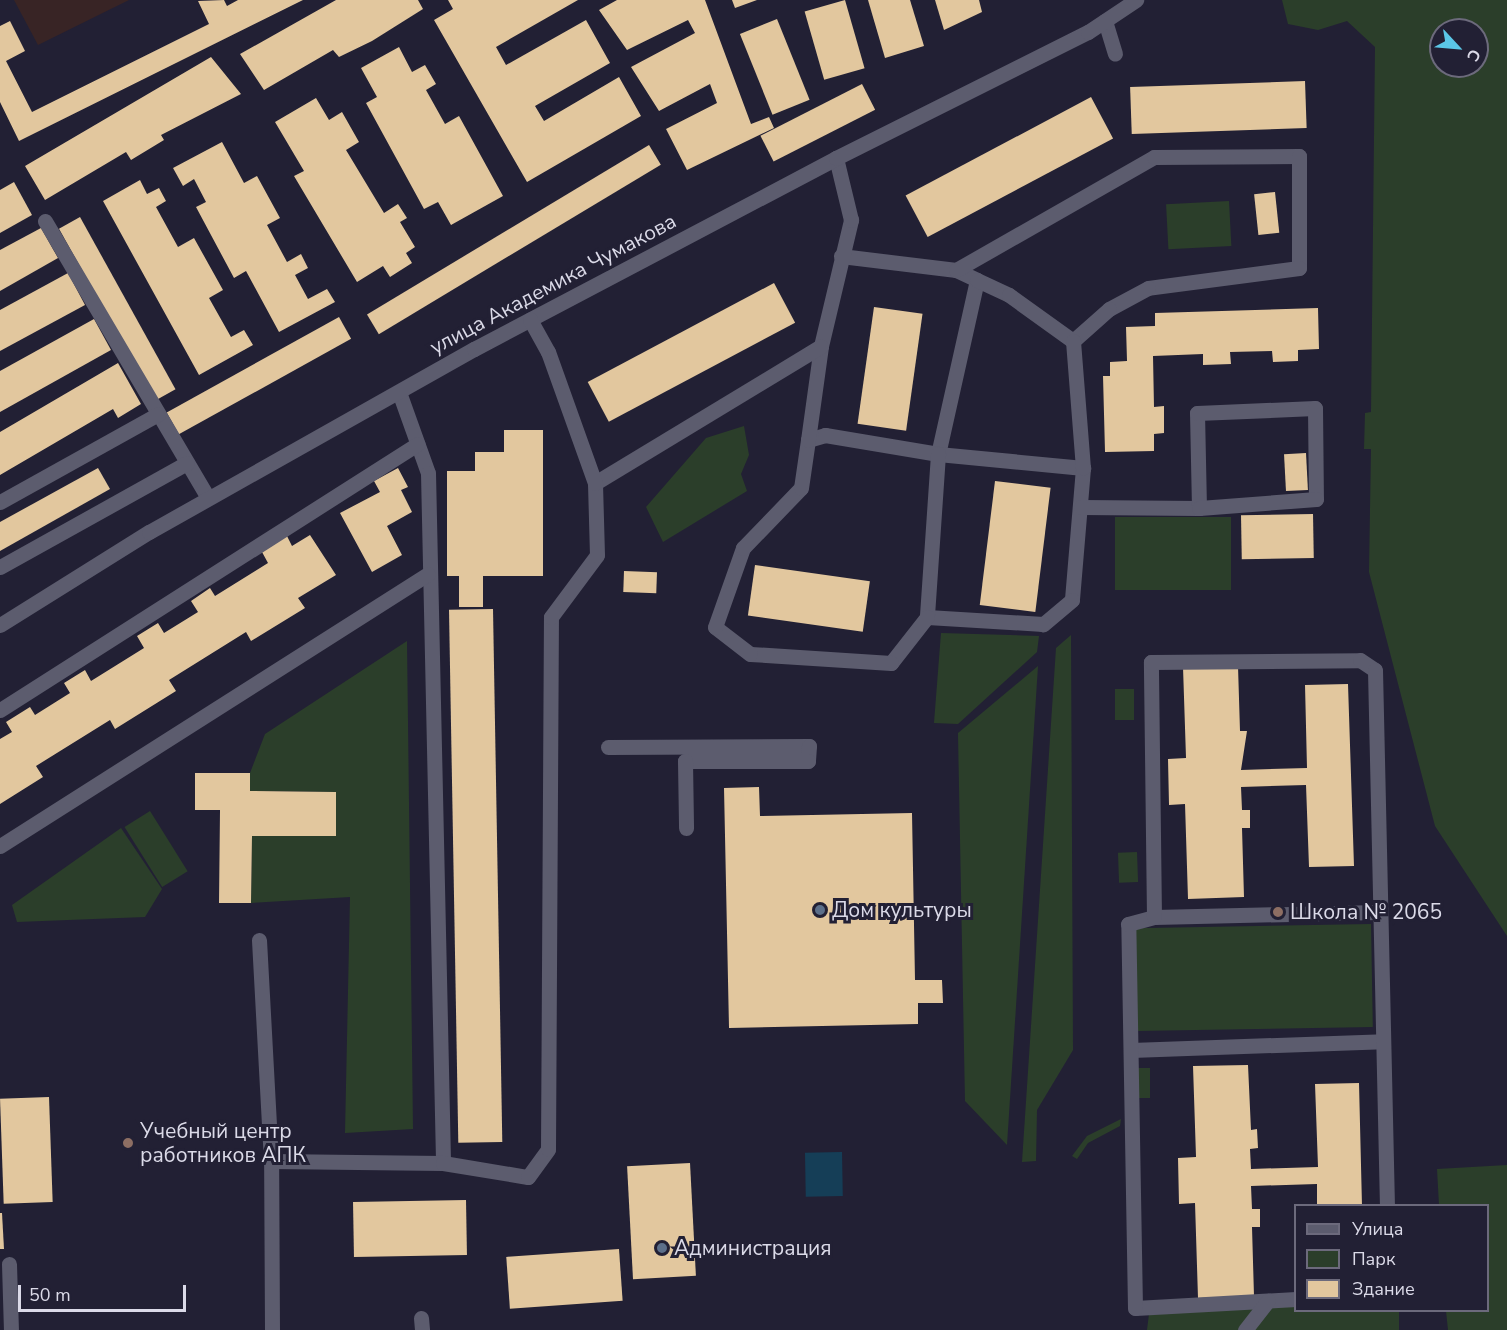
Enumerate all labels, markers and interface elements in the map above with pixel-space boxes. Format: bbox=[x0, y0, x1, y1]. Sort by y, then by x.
north arrow bbox=[1429, 18, 1489, 78]
text: С bbox=[1461, 45, 1486, 65]
street label: улица Академика Чумакова bbox=[425, 208, 681, 360]
place label: Дом культуры bbox=[832, 897, 972, 923]
place label: Школа № 2065 bbox=[1290, 899, 1442, 925]
marker: Дом культуры bbox=[813, 903, 827, 917]
marker: Школа № 2065 bbox=[1271, 905, 1285, 919]
place label: Учебный центр работников АПК bbox=[140, 1118, 306, 1168]
marker: Учебный центр работников АПК bbox=[121, 1136, 135, 1150]
legend bbox=[1294, 1204, 1489, 1312]
text: Улица bbox=[1352, 1217, 1403, 1241]
place label: Администрация bbox=[674, 1235, 832, 1261]
marker: Администрация bbox=[655, 1241, 669, 1255]
text: Парк bbox=[1352, 1247, 1395, 1271]
scale bar bbox=[21, 1273, 189, 1311]
text: Здание bbox=[1352, 1277, 1415, 1301]
text: 50 m bbox=[29, 1283, 71, 1307]

